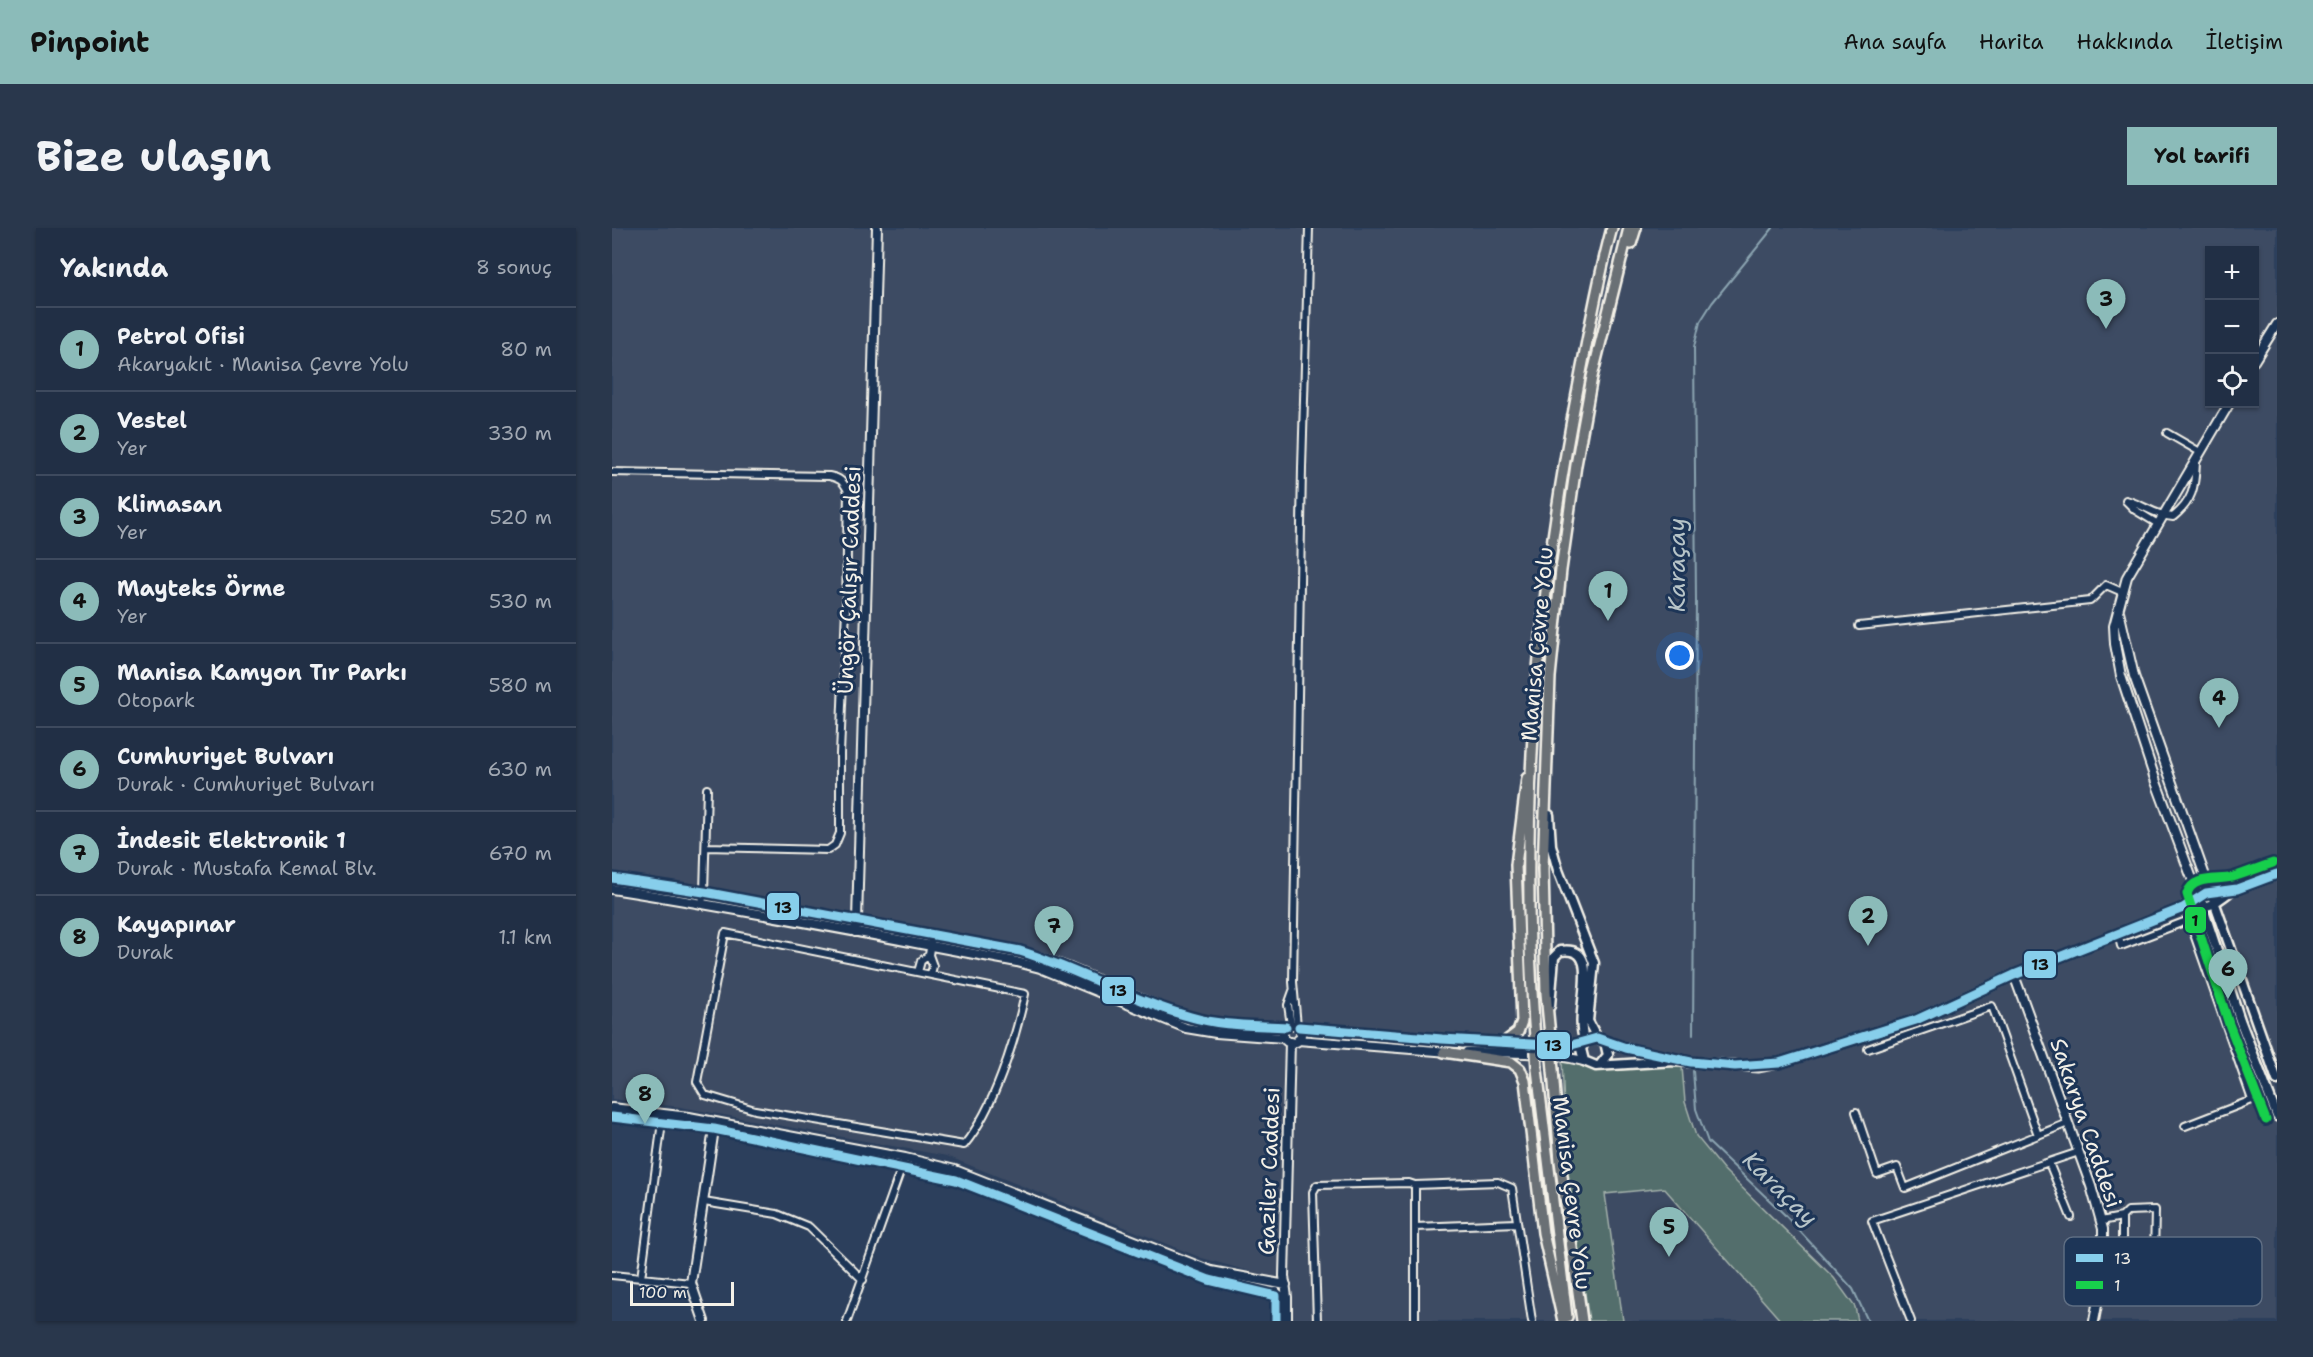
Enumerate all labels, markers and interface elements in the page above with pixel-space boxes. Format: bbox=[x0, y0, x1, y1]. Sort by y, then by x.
text: Pinpoint bbox=[30, 23, 149, 61]
text: Ana sayfa bbox=[1844, 28, 1946, 56]
text: Harita bbox=[1979, 28, 2044, 56]
text: Hakkında bbox=[2077, 28, 2173, 56]
text: İletişim bbox=[2206, 28, 2283, 56]
button: Yol tarifi bbox=[2127, 127, 2277, 185]
text: Bize ulaşın bbox=[36, 128, 271, 184]
map controls bbox=[2205, 246, 2259, 408]
button: + bbox=[2205, 246, 2259, 300]
text: Yakında bbox=[60, 250, 168, 285]
text: 8 sonuç bbox=[476, 254, 552, 280]
pin: 3 bbox=[2086, 279, 2126, 329]
button: − bbox=[2205, 300, 2259, 354]
text: Petrol Ofisi bbox=[117, 322, 245, 351]
text: 1 bbox=[75, 336, 84, 362]
text: 80 m bbox=[500, 336, 552, 362]
text: Akaryakıt · Manisa Çevre Yolu bbox=[117, 351, 409, 377]
button: locate bbox=[2205, 354, 2259, 408]
text: Vestel bbox=[117, 406, 187, 435]
text: 2 bbox=[73, 420, 87, 446]
text: 330 m bbox=[488, 420, 552, 446]
text: Yer bbox=[117, 435, 147, 461]
street label: Üngör Çalışır Caddesi bbox=[831, 465, 867, 695]
text: Klimasan bbox=[117, 490, 222, 519]
text: 3 bbox=[73, 504, 87, 530]
text: 520 m bbox=[489, 504, 552, 530]
water label: Karaçay bbox=[1661, 518, 1693, 612]
text: Yer bbox=[117, 519, 147, 545]
street label: Manisa Çevre Yolu bbox=[1514, 546, 1560, 742]
pin: 1 bbox=[1588, 572, 1628, 621]
text: Mayteks Örme bbox=[117, 574, 286, 603]
text: 4 bbox=[73, 588, 87, 614]
text: 530 m bbox=[489, 588, 552, 614]
text: Yer bbox=[117, 603, 147, 629]
your location bbox=[1665, 641, 1694, 670]
text: Manisa Kamyon Tır Parkı bbox=[117, 658, 407, 687]
text: 5 bbox=[73, 672, 86, 698]
text: 580 m bbox=[489, 672, 552, 698]
pin: 4 bbox=[2200, 678, 2238, 728]
text: Otopark bbox=[117, 687, 195, 713]
text: Cumhuriyet Bulvarı bbox=[117, 742, 334, 771]
text: 6 bbox=[73, 756, 87, 782]
text: 630 m bbox=[488, 756, 552, 782]
text: Durak · Cumhuriyet Bulvarı bbox=[117, 771, 375, 797]
text: İndesit Elektronik 1 bbox=[117, 826, 346, 855]
text: 7 bbox=[73, 840, 87, 866]
text: 670 m bbox=[489, 840, 552, 866]
text: Durak · Mustafa Kemal Blv. bbox=[117, 855, 377, 881]
line badge: 13 bbox=[766, 892, 800, 921]
pin: 2 bbox=[1848, 896, 1888, 946]
text: 13 bbox=[774, 897, 792, 918]
pin: 7 bbox=[1034, 906, 1074, 956]
line badge: 1 bbox=[2184, 906, 2207, 934]
text: Kayapınar bbox=[117, 910, 236, 939]
text: 1 bbox=[2191, 910, 2199, 931]
text: 8 bbox=[73, 924, 87, 950]
text: 1.1 km bbox=[498, 924, 552, 950]
text: Durak bbox=[117, 939, 174, 965]
line badge: 13 bbox=[2023, 950, 2057, 979]
pin: 6 bbox=[2208, 950, 2248, 999]
text: 13 bbox=[2031, 954, 2049, 975]
line badge: 13 bbox=[1101, 976, 1135, 1005]
text: 13 bbox=[1109, 980, 1127, 1001]
line badge: 13 bbox=[1536, 1031, 1571, 1060]
street label: Sakarya Caddesi bbox=[2043, 1034, 2129, 1212]
text: 13 bbox=[1544, 1035, 1562, 1056]
pin: 8 bbox=[626, 1074, 664, 1124]
street label: Gaziler Caddesi bbox=[1252, 1086, 1286, 1256]
street label: Manisa Çevre Yolu bbox=[1546, 1095, 1598, 1291]
water label: Karaçay bbox=[1735, 1144, 1825, 1234]
pin: 5 bbox=[1650, 1208, 1688, 1257]
legend bbox=[2064, 1237, 2262, 1306]
text: 13 bbox=[2114, 1248, 2131, 1269]
text: 1 bbox=[2114, 1275, 2121, 1296]
scale bar bbox=[630, 1279, 734, 1306]
text: 100 m bbox=[639, 1282, 687, 1303]

